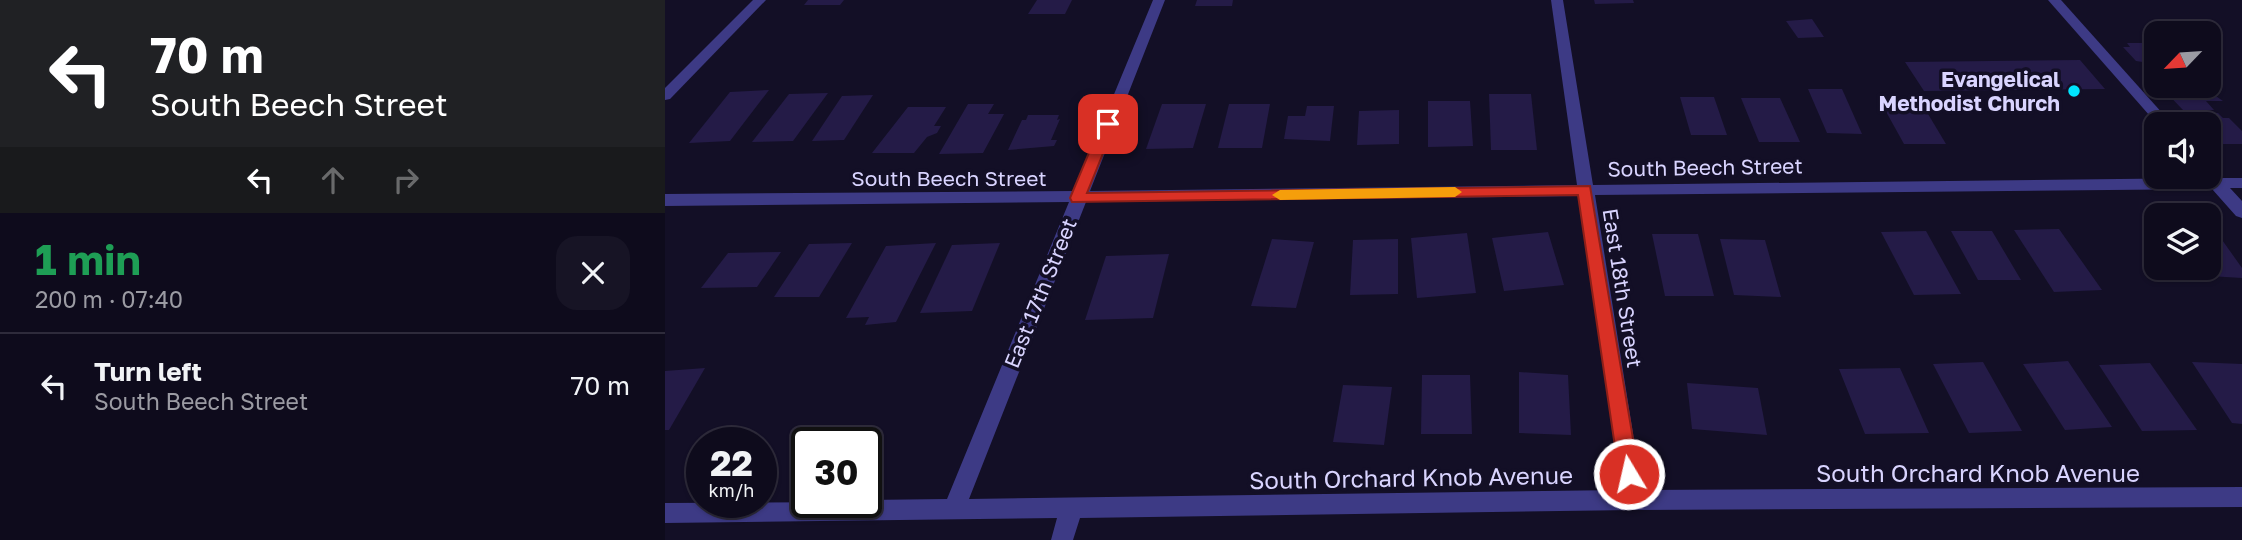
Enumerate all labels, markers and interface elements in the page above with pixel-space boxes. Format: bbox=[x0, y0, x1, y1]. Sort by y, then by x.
north arrow bbox=[2144, 21, 2221, 98]
map controls bbox=[2144, 21, 2221, 280]
text: 70 m bbox=[150, 25, 264, 84]
icon: left bbox=[35, 28, 126, 119]
place label: Evangelical Methodist Church bbox=[1879, 66, 2060, 116]
marker: Evangelical Methodist Church bbox=[2066, 83, 2082, 99]
text: South Beech Street bbox=[150, 85, 448, 123]
pin bbox=[1078, 94, 1138, 154]
icon: arrive bbox=[1089, 105, 1127, 143]
button: sound bbox=[2144, 112, 2221, 189]
street label: South Beech Street bbox=[1607, 152, 1803, 182]
icon: left bbox=[241, 161, 279, 199]
icon: ahead bbox=[314, 161, 352, 199]
icon: right bbox=[387, 161, 425, 199]
street label: South Beech Street bbox=[851, 165, 1047, 191]
button: layers bbox=[2144, 203, 2221, 280]
street label: East 18th Street bbox=[1598, 206, 1648, 370]
street label: East 17th Street bbox=[998, 214, 1082, 372]
text: 1 min bbox=[35, 234, 141, 284]
button: close bbox=[556, 236, 630, 310]
text: 200 m · 07:40 bbox=[35, 285, 183, 313]
text: Turn left bbox=[94, 356, 202, 387]
icon: left bbox=[35, 367, 73, 405]
text: 70 m bbox=[571, 370, 630, 401]
text: South Beech Street bbox=[94, 387, 308, 415]
speed limit sign: 30 bbox=[791, 427, 882, 518]
position arrow bbox=[1592, 437, 1666, 511]
text: 22 bbox=[710, 442, 753, 484]
street label: South Orchard Knob Avenue bbox=[1816, 458, 2140, 487]
street label: South Orchard Knob Avenue bbox=[1249, 460, 1573, 494]
text: km/h bbox=[709, 479, 754, 501]

